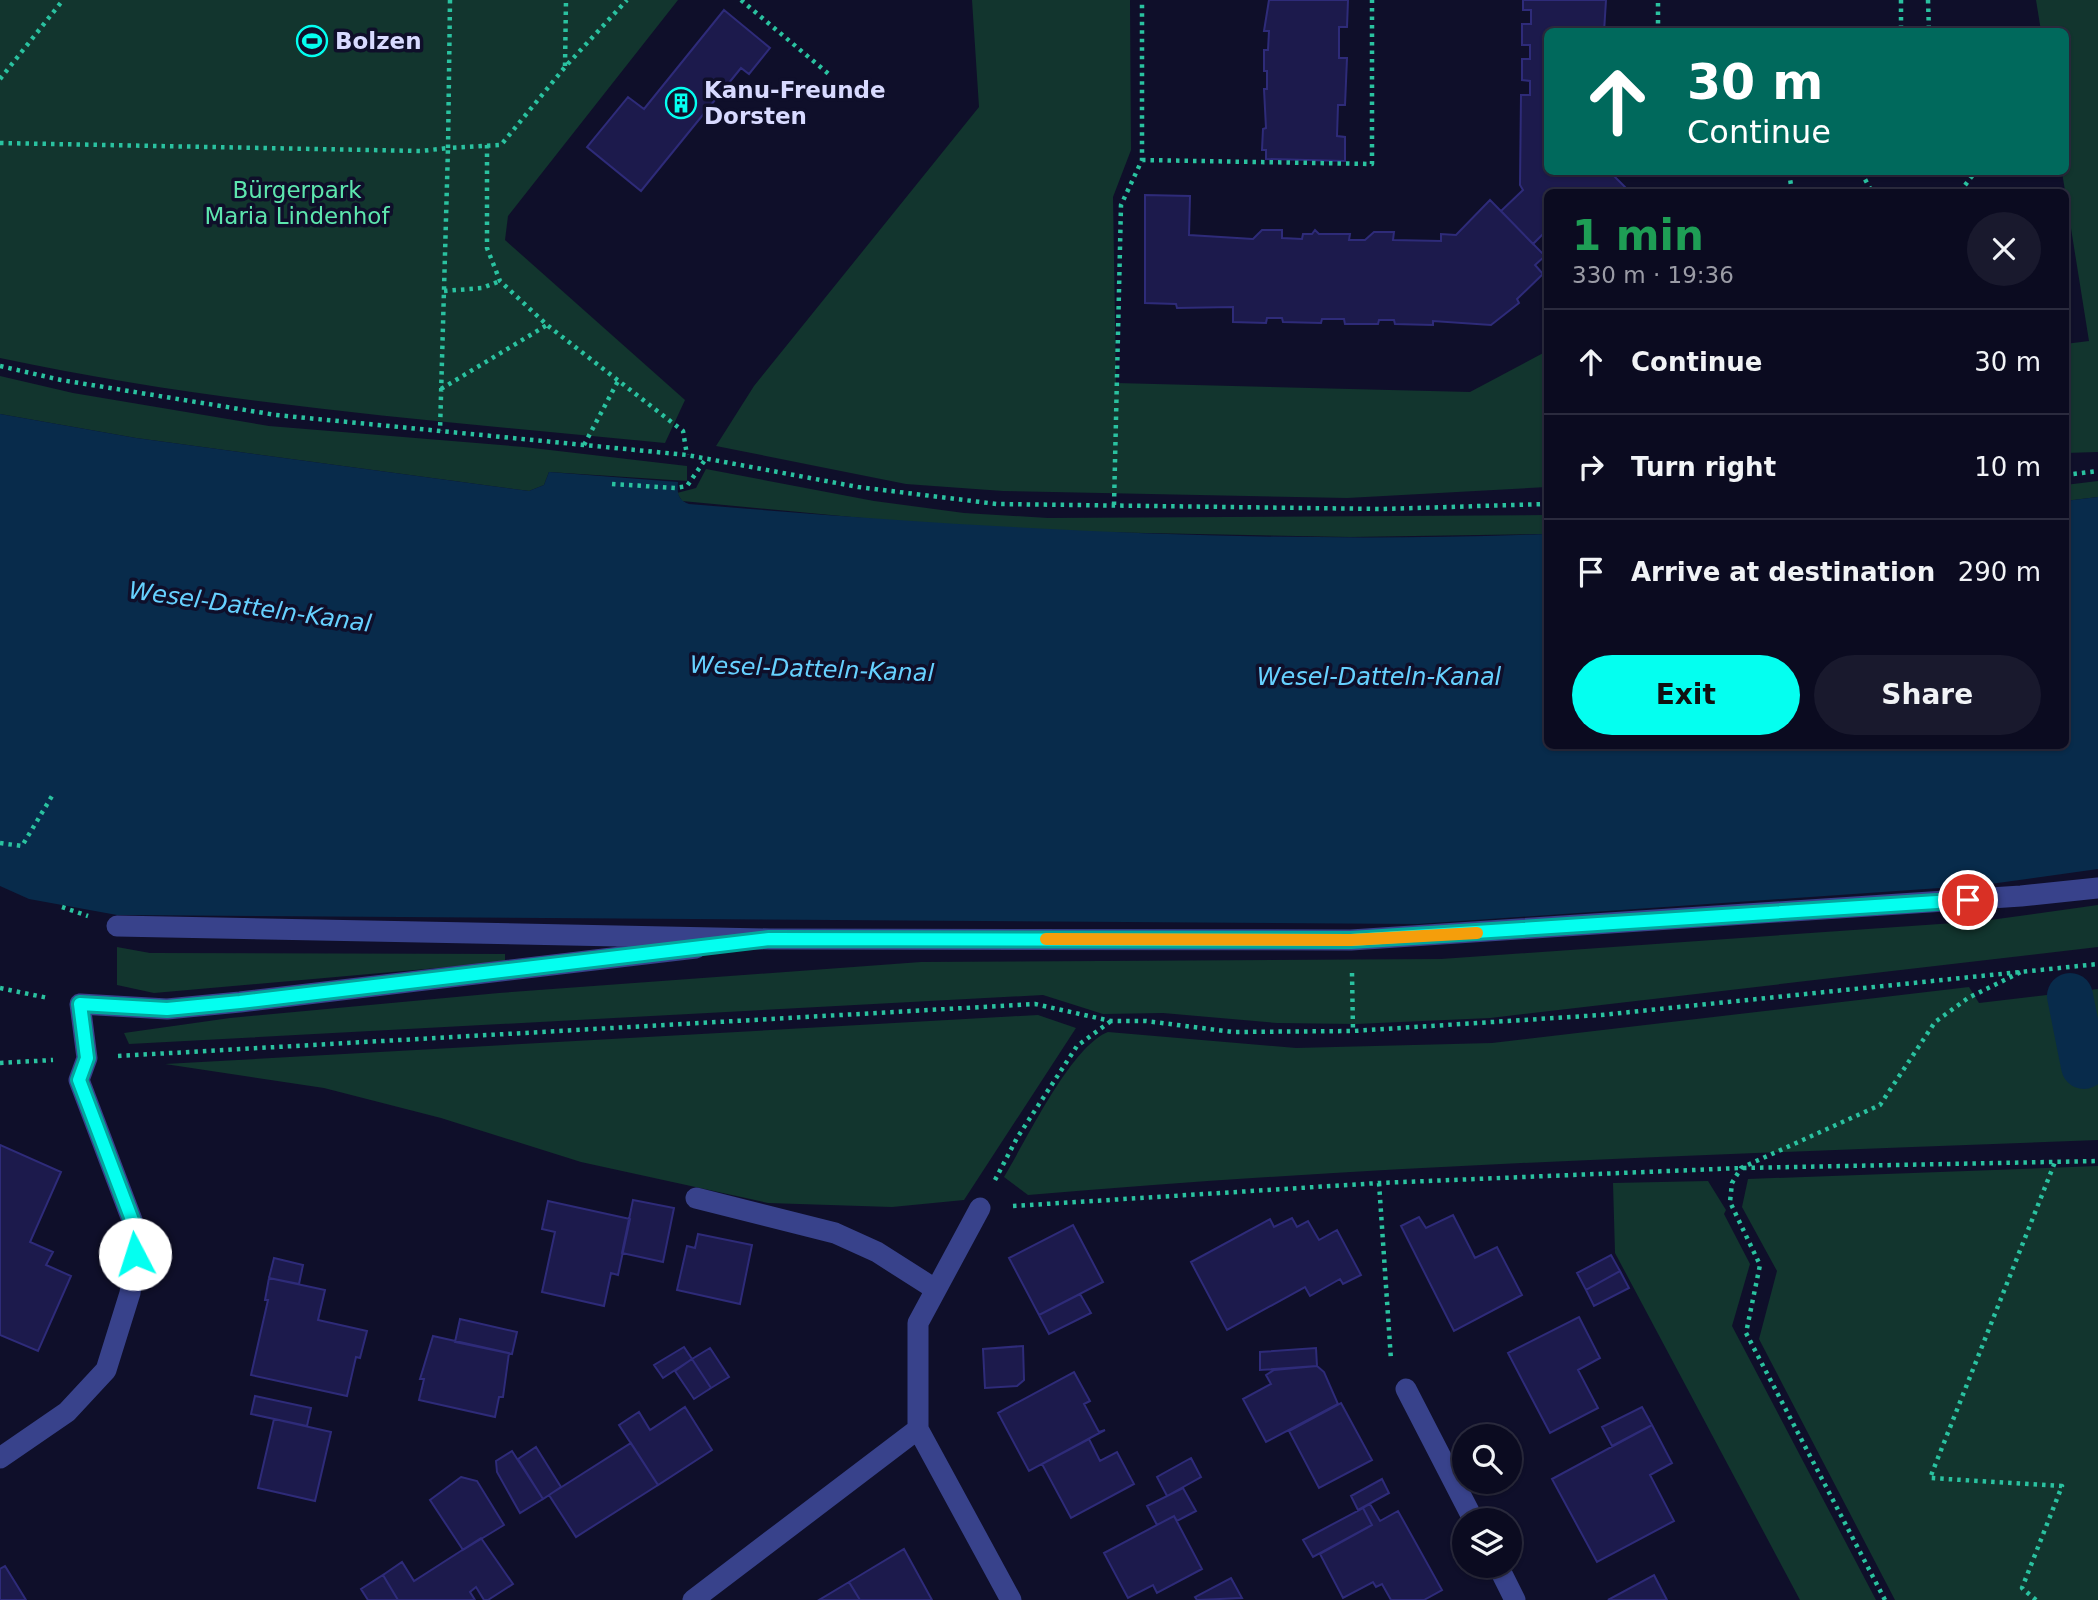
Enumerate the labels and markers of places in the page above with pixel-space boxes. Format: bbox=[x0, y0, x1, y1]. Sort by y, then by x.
sports icon: Bolzen bbox=[295, 24, 329, 58]
place label: Bolzen bbox=[335, 28, 422, 54]
place label: Kanu-Freunde Dorsten bbox=[704, 77, 886, 129]
building icon: Kanu-Freunde Dorsten bbox=[664, 86, 698, 120]
pin bbox=[1938, 870, 1998, 930]

